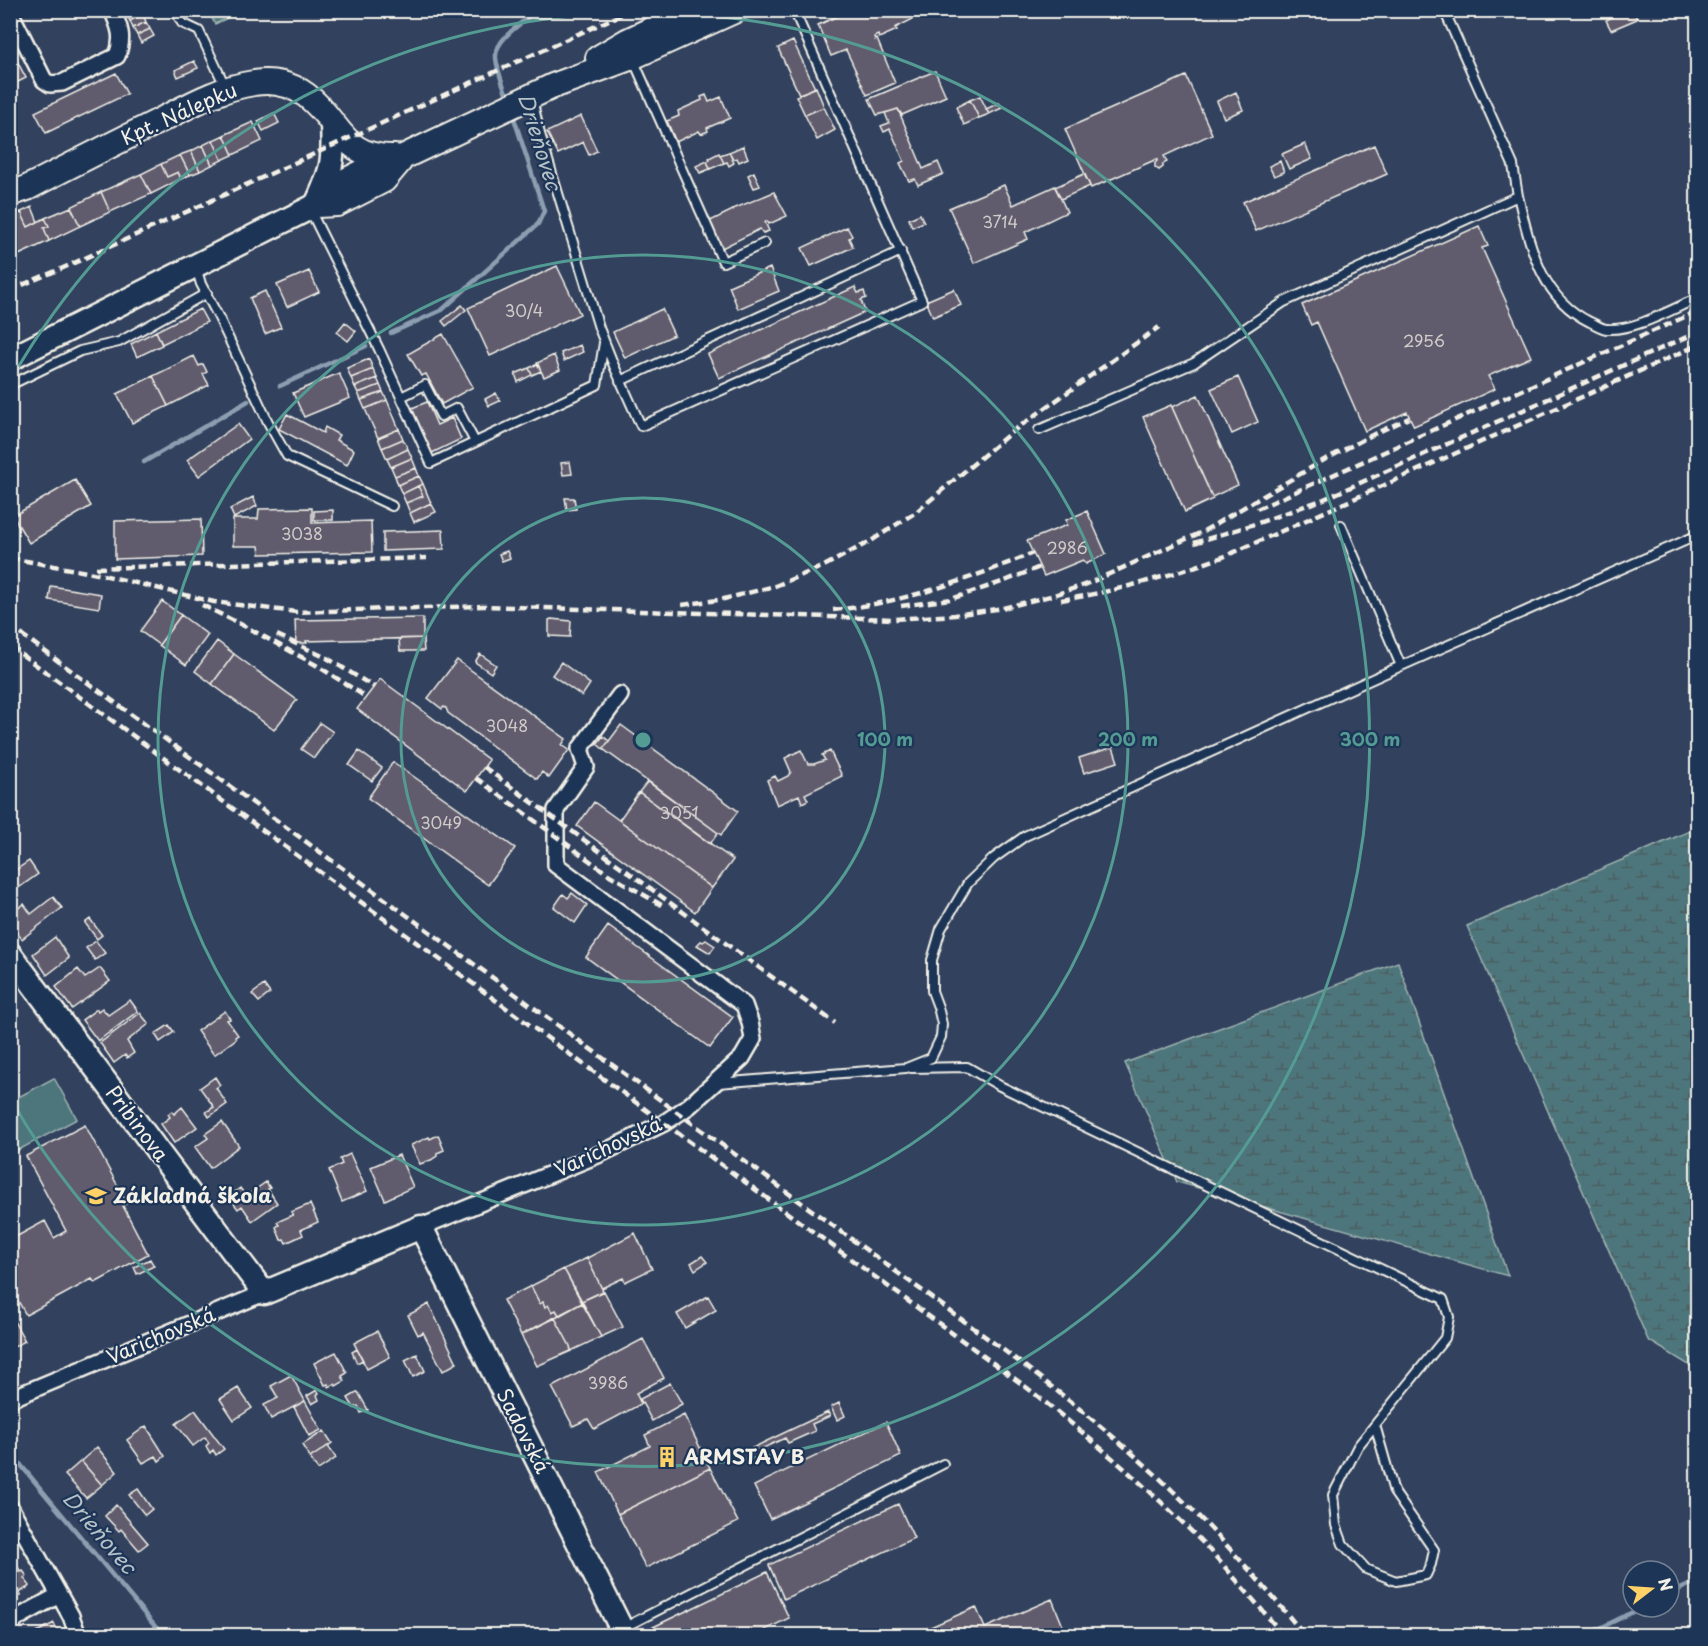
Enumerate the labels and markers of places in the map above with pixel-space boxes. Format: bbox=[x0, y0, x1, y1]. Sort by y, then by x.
centre of rings bbox=[633, 730, 653, 750]
place label: Základná škola bbox=[113, 1180, 272, 1210]
school or university icon: Základná škola bbox=[84, 1184, 108, 1208]
place label: ARMSTAV B bbox=[683, 1441, 804, 1471]
building icon: ARMSTAV B bbox=[655, 1445, 679, 1469]

